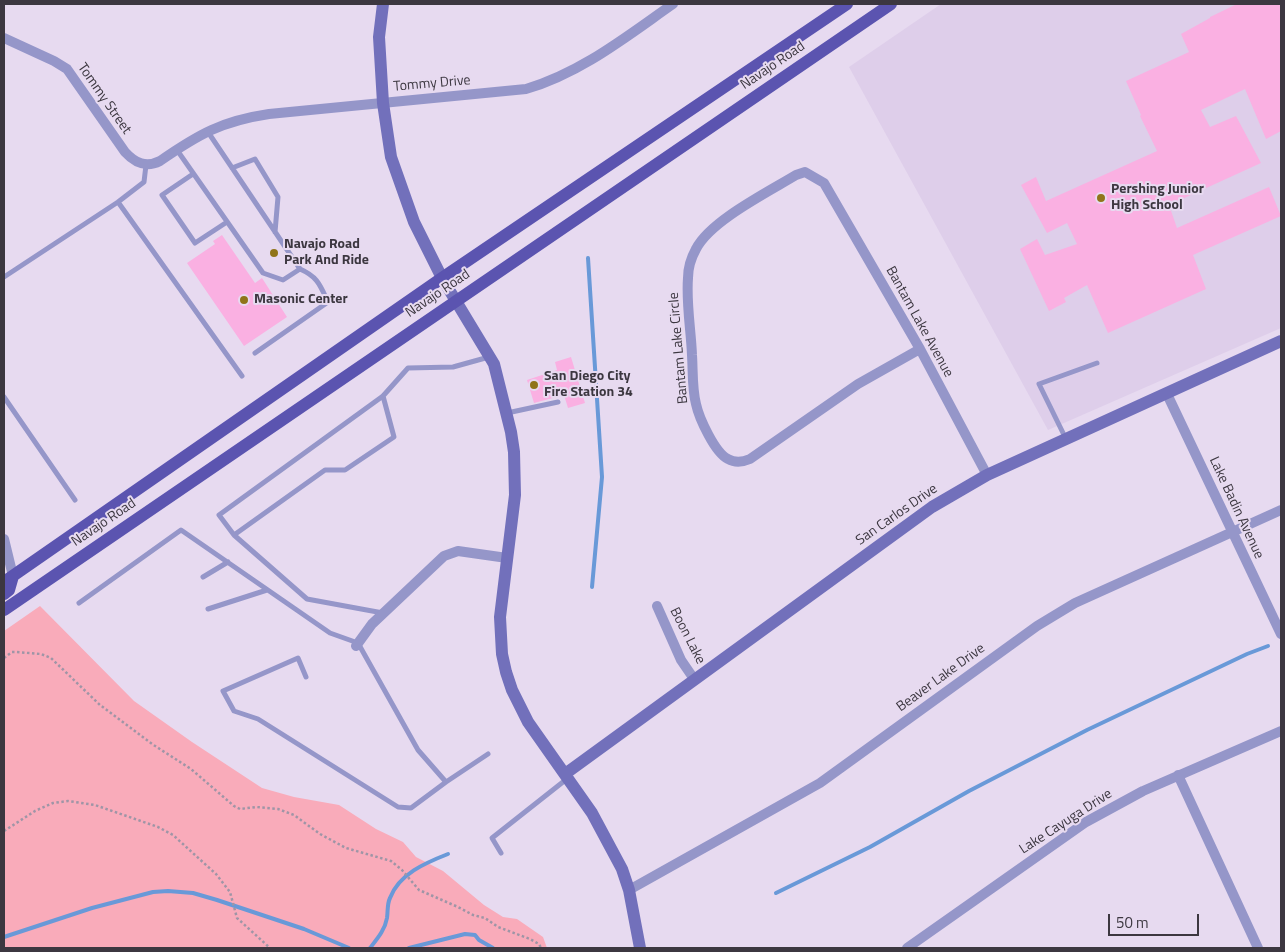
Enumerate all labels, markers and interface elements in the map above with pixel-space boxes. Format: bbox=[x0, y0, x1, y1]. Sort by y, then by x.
street label: Navajo Road bbox=[738, 38, 808, 94]
street label: Tommy Street bbox=[73, 60, 135, 138]
street label: Tommy Drive bbox=[393, 72, 471, 96]
place label: Pershing Junior High School bbox=[1111, 182, 1204, 214]
marker: Pershing Junior High School bbox=[1095, 192, 1107, 204]
place label: Navajo Road Park And Ride bbox=[284, 237, 369, 270]
marker: Navajo Road Park And Ride bbox=[268, 247, 280, 259]
street label: Bantam Lake Avenue bbox=[882, 264, 956, 380]
street label: Navajo Road bbox=[403, 266, 473, 322]
street label: Bantam Lake Circle bbox=[666, 291, 692, 405]
place label: Masonic Center bbox=[254, 292, 348, 308]
marker: Masonic Center bbox=[238, 294, 250, 306]
place label: San Diego City Fire Station 34 bbox=[544, 369, 633, 402]
marker: San Diego City Fire Station 34 bbox=[528, 379, 540, 391]
street label: Lake Badin Avenue bbox=[1205, 454, 1267, 562]
street label: San Carlos Drive bbox=[853, 481, 941, 549]
street label: Navajo Road bbox=[69, 495, 139, 551]
street label: Boon Lake bbox=[666, 605, 708, 667]
street label: Beaver Lake Drive bbox=[893, 640, 989, 716]
street label: Lake Cayuga Drive bbox=[1017, 786, 1115, 858]
scale bar bbox=[1110, 904, 1201, 936]
text: 50 m bbox=[1116, 911, 1149, 934]

